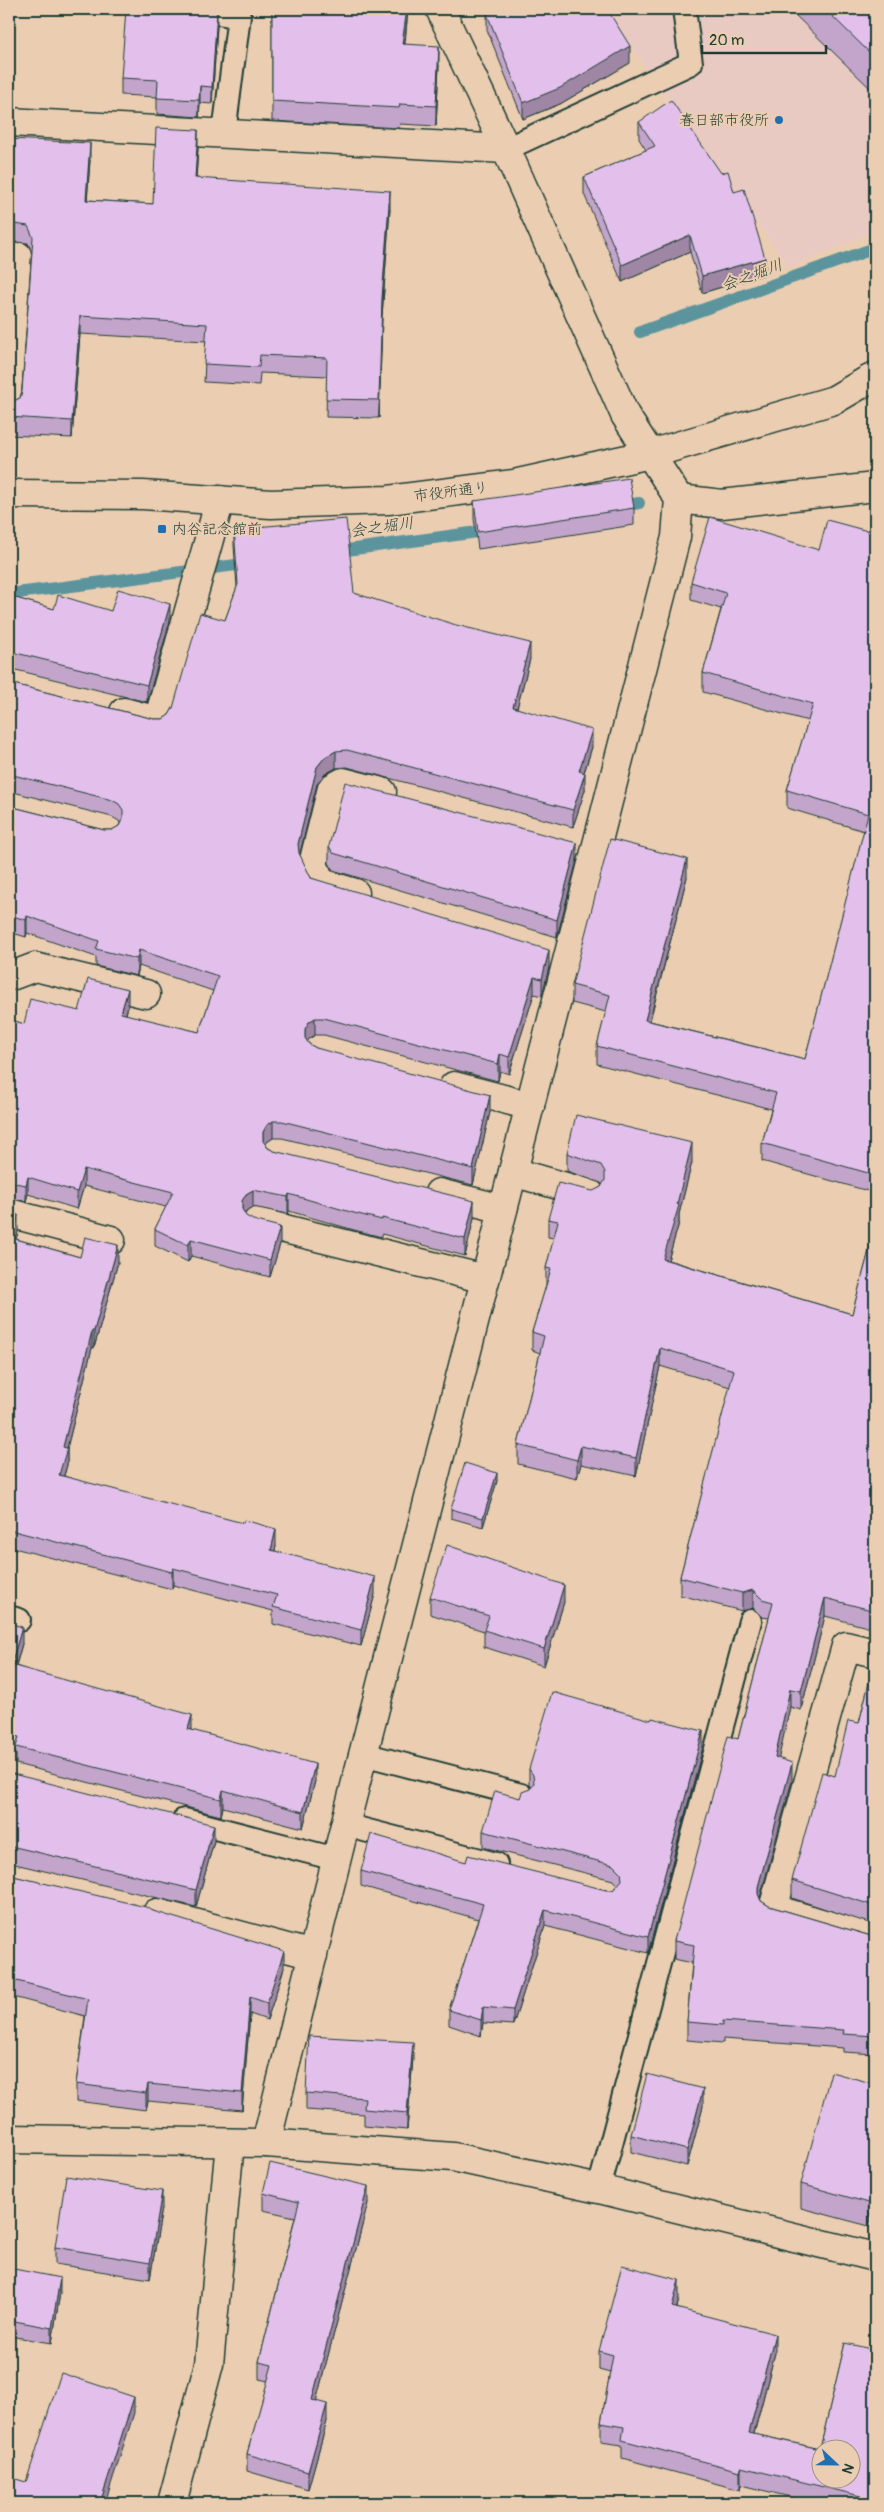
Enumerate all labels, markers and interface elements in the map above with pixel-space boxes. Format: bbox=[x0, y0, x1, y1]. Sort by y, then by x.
scale bar bbox=[702, 22, 825, 54]
text: 20 m bbox=[709, 31, 744, 50]
place label: 春日部市役所 bbox=[679, 111, 769, 130]
marker: 春日部市役所 bbox=[773, 114, 785, 126]
water label: 会之堀川 bbox=[719, 255, 785, 295]
street label: 市役所通り bbox=[413, 478, 489, 506]
water label: 会之堀川 bbox=[349, 513, 415, 541]
place label: 内谷記念館前 bbox=[172, 520, 262, 539]
marker: 内谷記念館前 bbox=[156, 523, 168, 535]
north arrow bbox=[812, 2440, 862, 2490]
text: N bbox=[838, 2461, 857, 2476]

